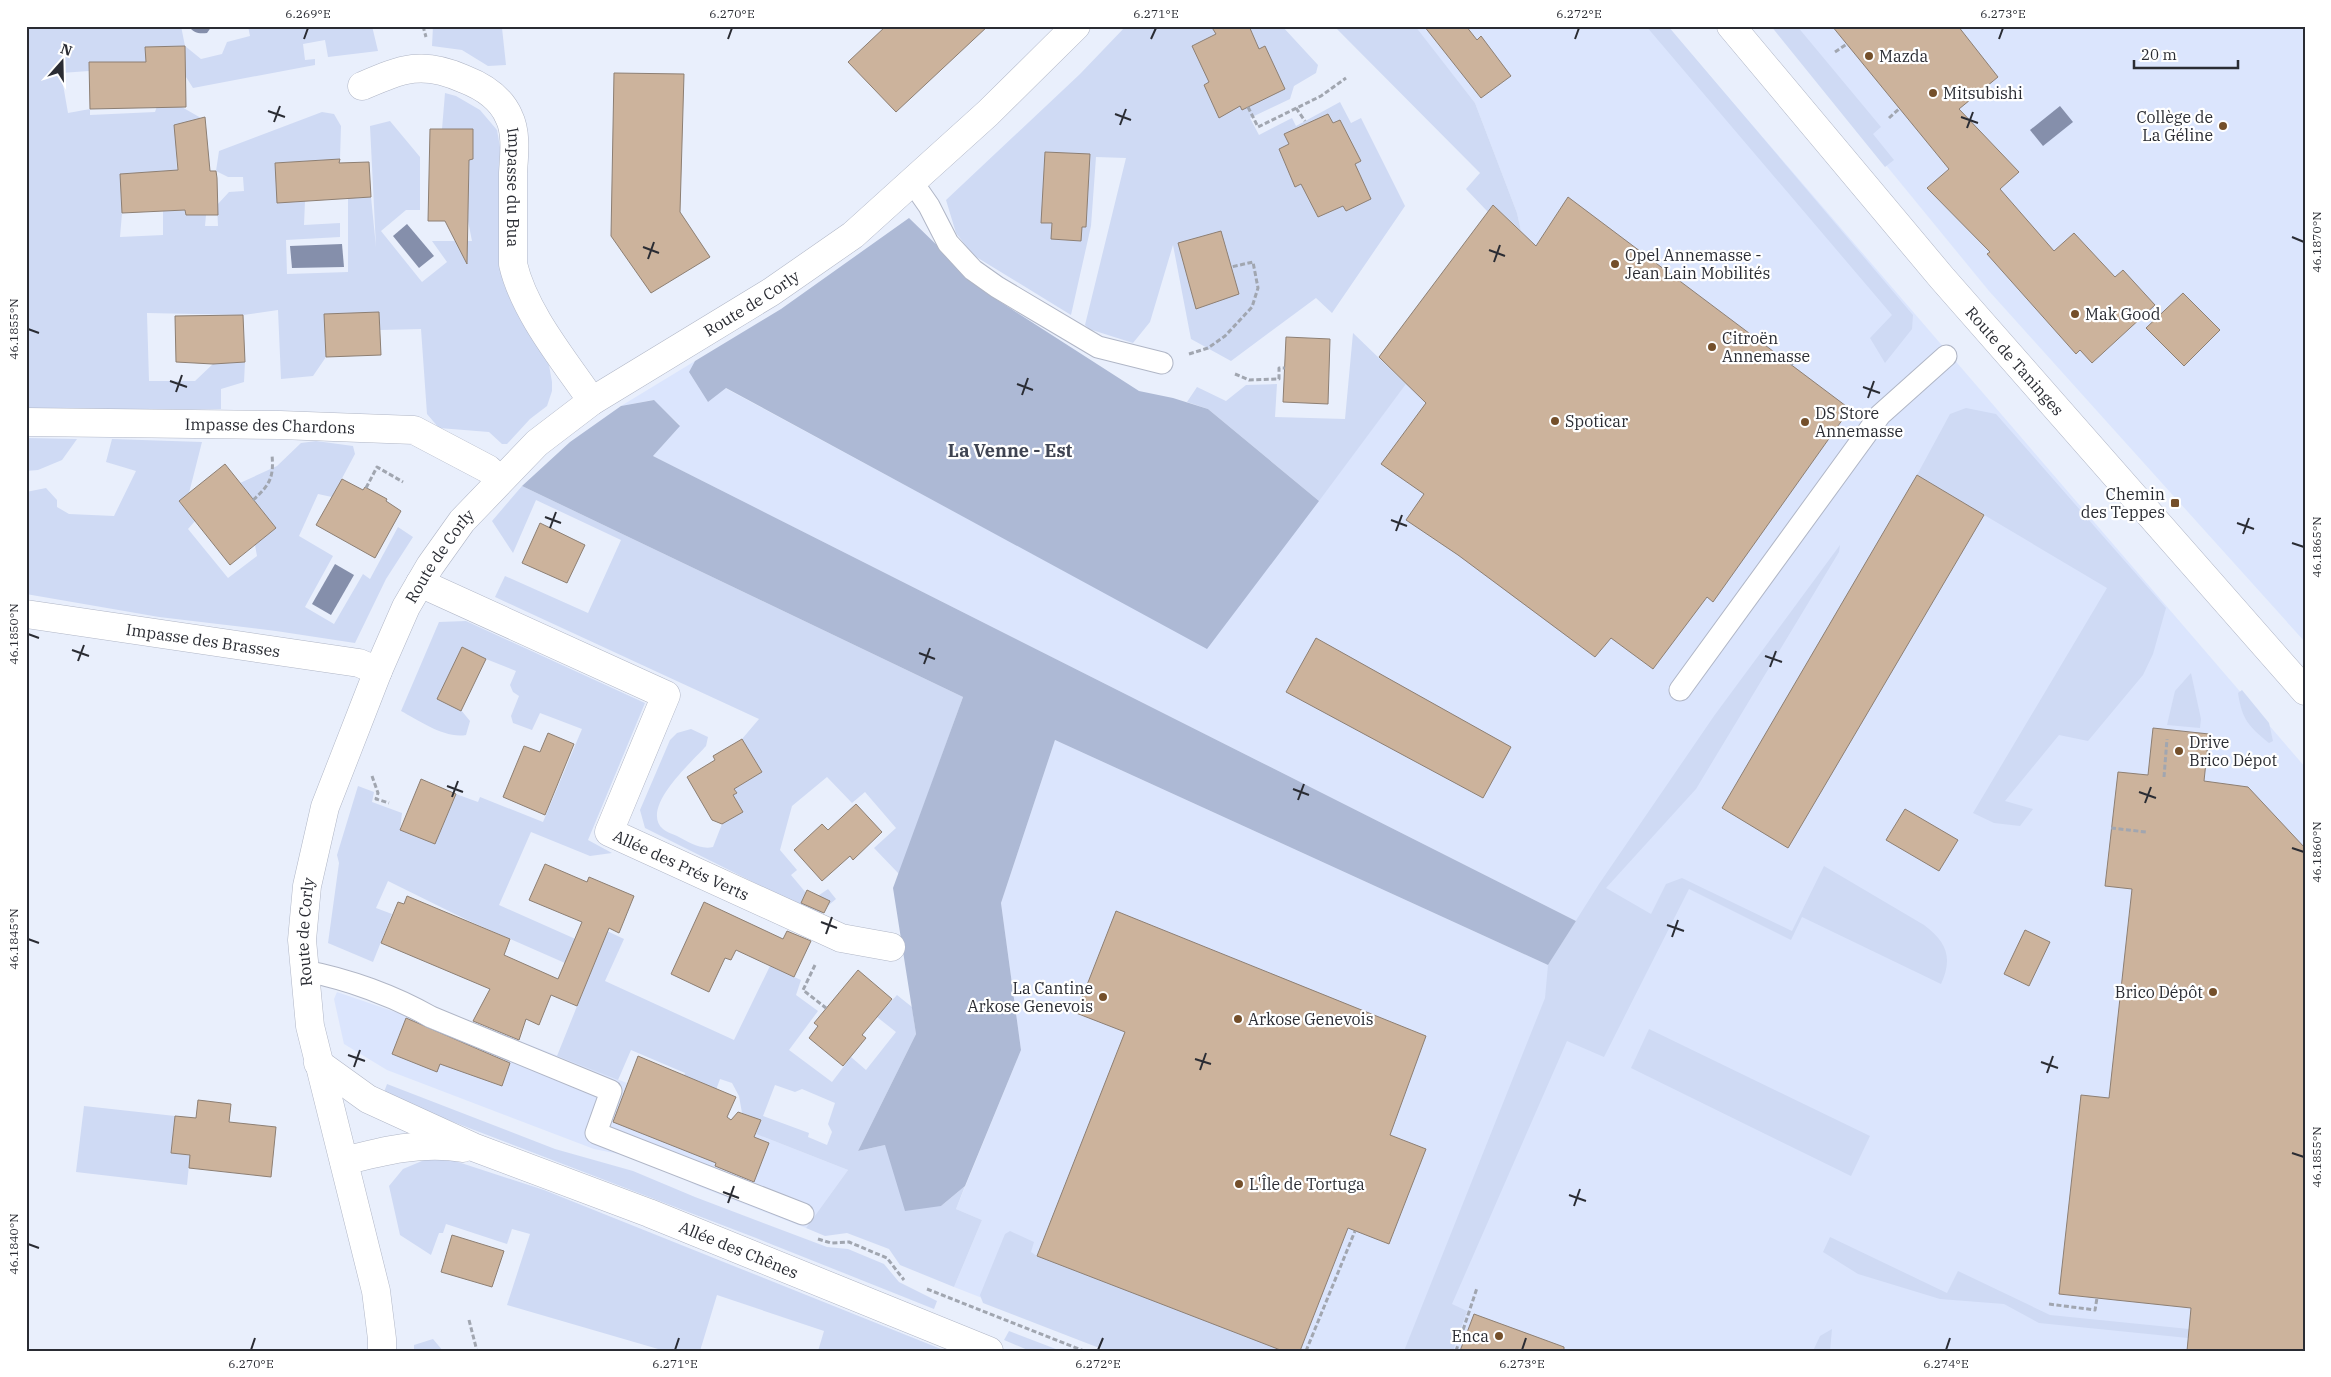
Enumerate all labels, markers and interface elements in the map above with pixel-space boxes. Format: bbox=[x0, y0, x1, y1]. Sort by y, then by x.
text: 6.269°E bbox=[285, 6, 331, 21]
text: 6.270°E bbox=[709, 6, 755, 21]
text: 6.271°E bbox=[1133, 6, 1179, 21]
text: 6.272°E bbox=[1556, 6, 1602, 21]
text: 6.273°E bbox=[1980, 6, 2026, 21]
north arrow bbox=[38, 38, 88, 88]
scale bar bbox=[2134, 38, 2237, 70]
text: N bbox=[58, 39, 75, 60]
text: 20 m bbox=[2141, 45, 2177, 64]
place label: Mazda bbox=[1879, 46, 1928, 66]
marker: Mazda bbox=[1863, 50, 1875, 62]
place label: Mitsubishi bbox=[1943, 83, 2023, 103]
marker: Mitsubishi bbox=[1927, 87, 1939, 99]
place label: Collège de La Géline bbox=[2136, 107, 2213, 145]
marker: Collège de La Géline bbox=[2217, 120, 2229, 132]
street label: Impasse du Bua bbox=[503, 126, 525, 247]
text: 46.1870°N bbox=[2309, 211, 2324, 273]
place label: Opel Annemasse - Jean Lain Mobilités bbox=[1625, 245, 1770, 283]
marker: Opel Annemasse - Jean Lain Mobilités bbox=[1609, 258, 1621, 270]
street label: Route de Corly bbox=[700, 265, 803, 341]
text: 46.1855°N bbox=[6, 298, 21, 360]
street label: Route de Taninges bbox=[1962, 302, 2068, 419]
place label: Mak Good bbox=[2085, 304, 2161, 324]
marker: Mak Good bbox=[2069, 308, 2081, 320]
place label: Citroën Annemasse bbox=[1722, 328, 1810, 366]
marker: Citroën Annemasse bbox=[1706, 341, 1718, 353]
place label: DS Store Annemasse bbox=[1815, 403, 1903, 441]
place label: Spoticar bbox=[1565, 411, 1628, 431]
street label: Impasse des Chardons bbox=[185, 414, 355, 438]
marker: Spoticar bbox=[1549, 415, 1561, 427]
marker: DS Store Annemasse bbox=[1799, 416, 1811, 428]
district label: La Venne - Est bbox=[948, 439, 1072, 462]
place label: Chemin des Teppes bbox=[2081, 484, 2165, 522]
marker: Chemin des Teppes bbox=[2169, 497, 2181, 509]
street label: Route de Corly bbox=[401, 504, 478, 606]
text: 46.1865°N bbox=[2309, 516, 2324, 578]
text: 46.1850°N bbox=[6, 603, 21, 665]
street label: Impasse des Brasses bbox=[125, 619, 282, 661]
place label: Drive Brico Dépot bbox=[2189, 732, 2278, 770]
marker: Drive Brico Dépot bbox=[2173, 745, 2185, 757]
text: 46.1860°N bbox=[2309, 821, 2324, 883]
street label: Allée des Prés Verts bbox=[610, 825, 752, 905]
street label: Route de Corly bbox=[292, 875, 319, 987]
text: 46.1845°N bbox=[6, 908, 21, 970]
place label: La Cantine Arkose Genevois bbox=[968, 978, 1093, 1016]
place label: Brico Dépôt bbox=[2115, 982, 2203, 1002]
marker: Brico Dépôt bbox=[2207, 986, 2219, 998]
marker: La Cantine Arkose Genevois bbox=[1097, 991, 1109, 1003]
place label: Arkose Genevois bbox=[1248, 1009, 1373, 1029]
marker: Arkose Genevois bbox=[1232, 1013, 1244, 1025]
text: 46.1855°N bbox=[2309, 1126, 2324, 1188]
place label: L'Île de Tortuga bbox=[1249, 1174, 1365, 1194]
marker: L'Île de Tortuga bbox=[1233, 1178, 1245, 1190]
text: 46.1840°N bbox=[6, 1213, 21, 1275]
street label: Allée des Chênes bbox=[676, 1216, 801, 1283]
place label: Enca bbox=[1452, 1326, 1489, 1346]
marker: Enca bbox=[1493, 1330, 1505, 1342]
text: 6.270°E bbox=[228, 1356, 274, 1371]
text: 6.271°E bbox=[652, 1356, 698, 1371]
text: 6.272°E bbox=[1075, 1356, 1121, 1371]
text: 6.273°E bbox=[1499, 1356, 1545, 1371]
text: 6.274°E bbox=[1923, 1356, 1969, 1371]

